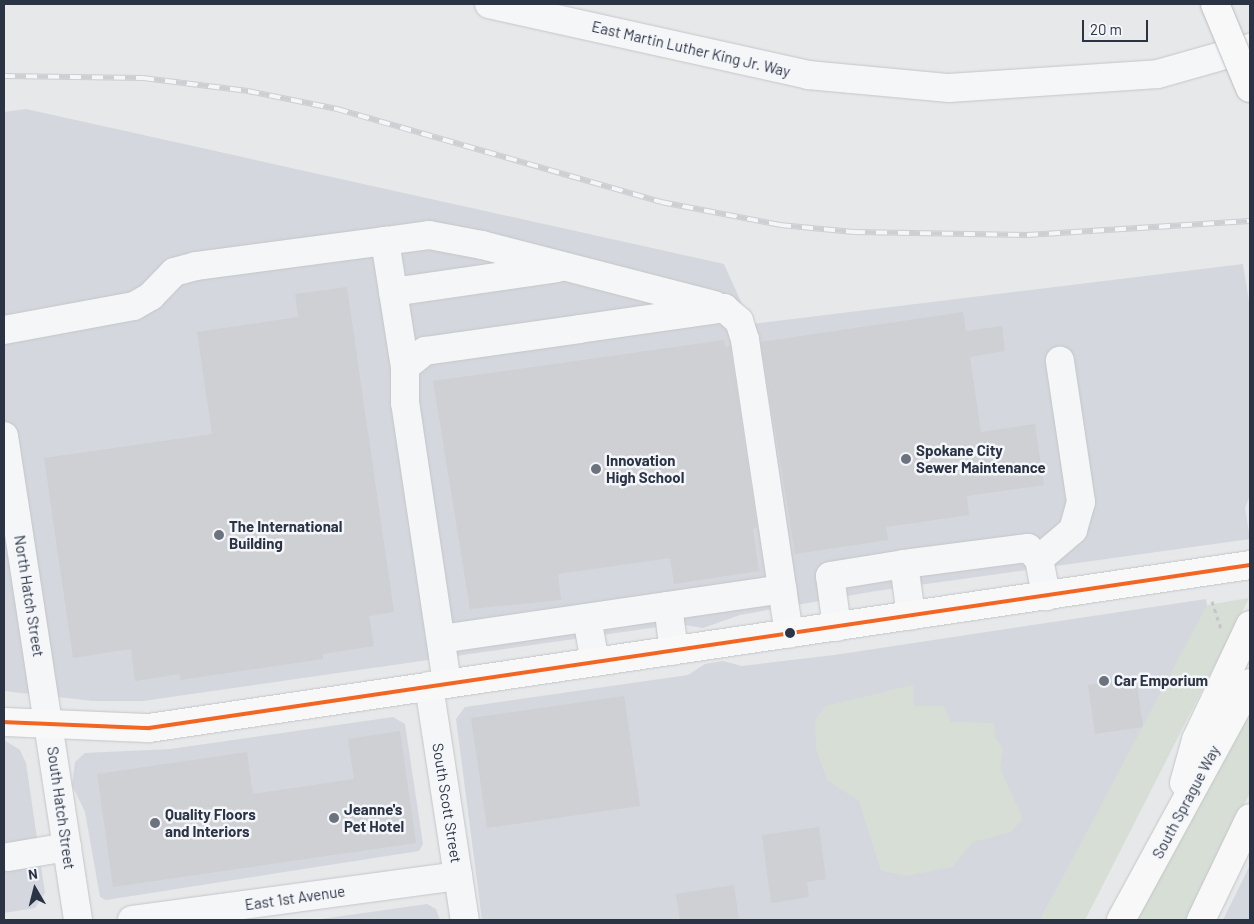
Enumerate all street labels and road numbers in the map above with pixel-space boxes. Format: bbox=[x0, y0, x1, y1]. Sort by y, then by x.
street label: East Martin Luther King Jr. Way bbox=[590, 17, 792, 81]
street label: North Hatch Street bbox=[10, 534, 48, 658]
street label: South Scott Street bbox=[429, 742, 465, 864]
street label: South Sprague Way bbox=[1149, 742, 1223, 862]
street label: South Hatch Street bbox=[43, 745, 79, 871]
street label: East 1st Avenue bbox=[244, 882, 346, 914]

